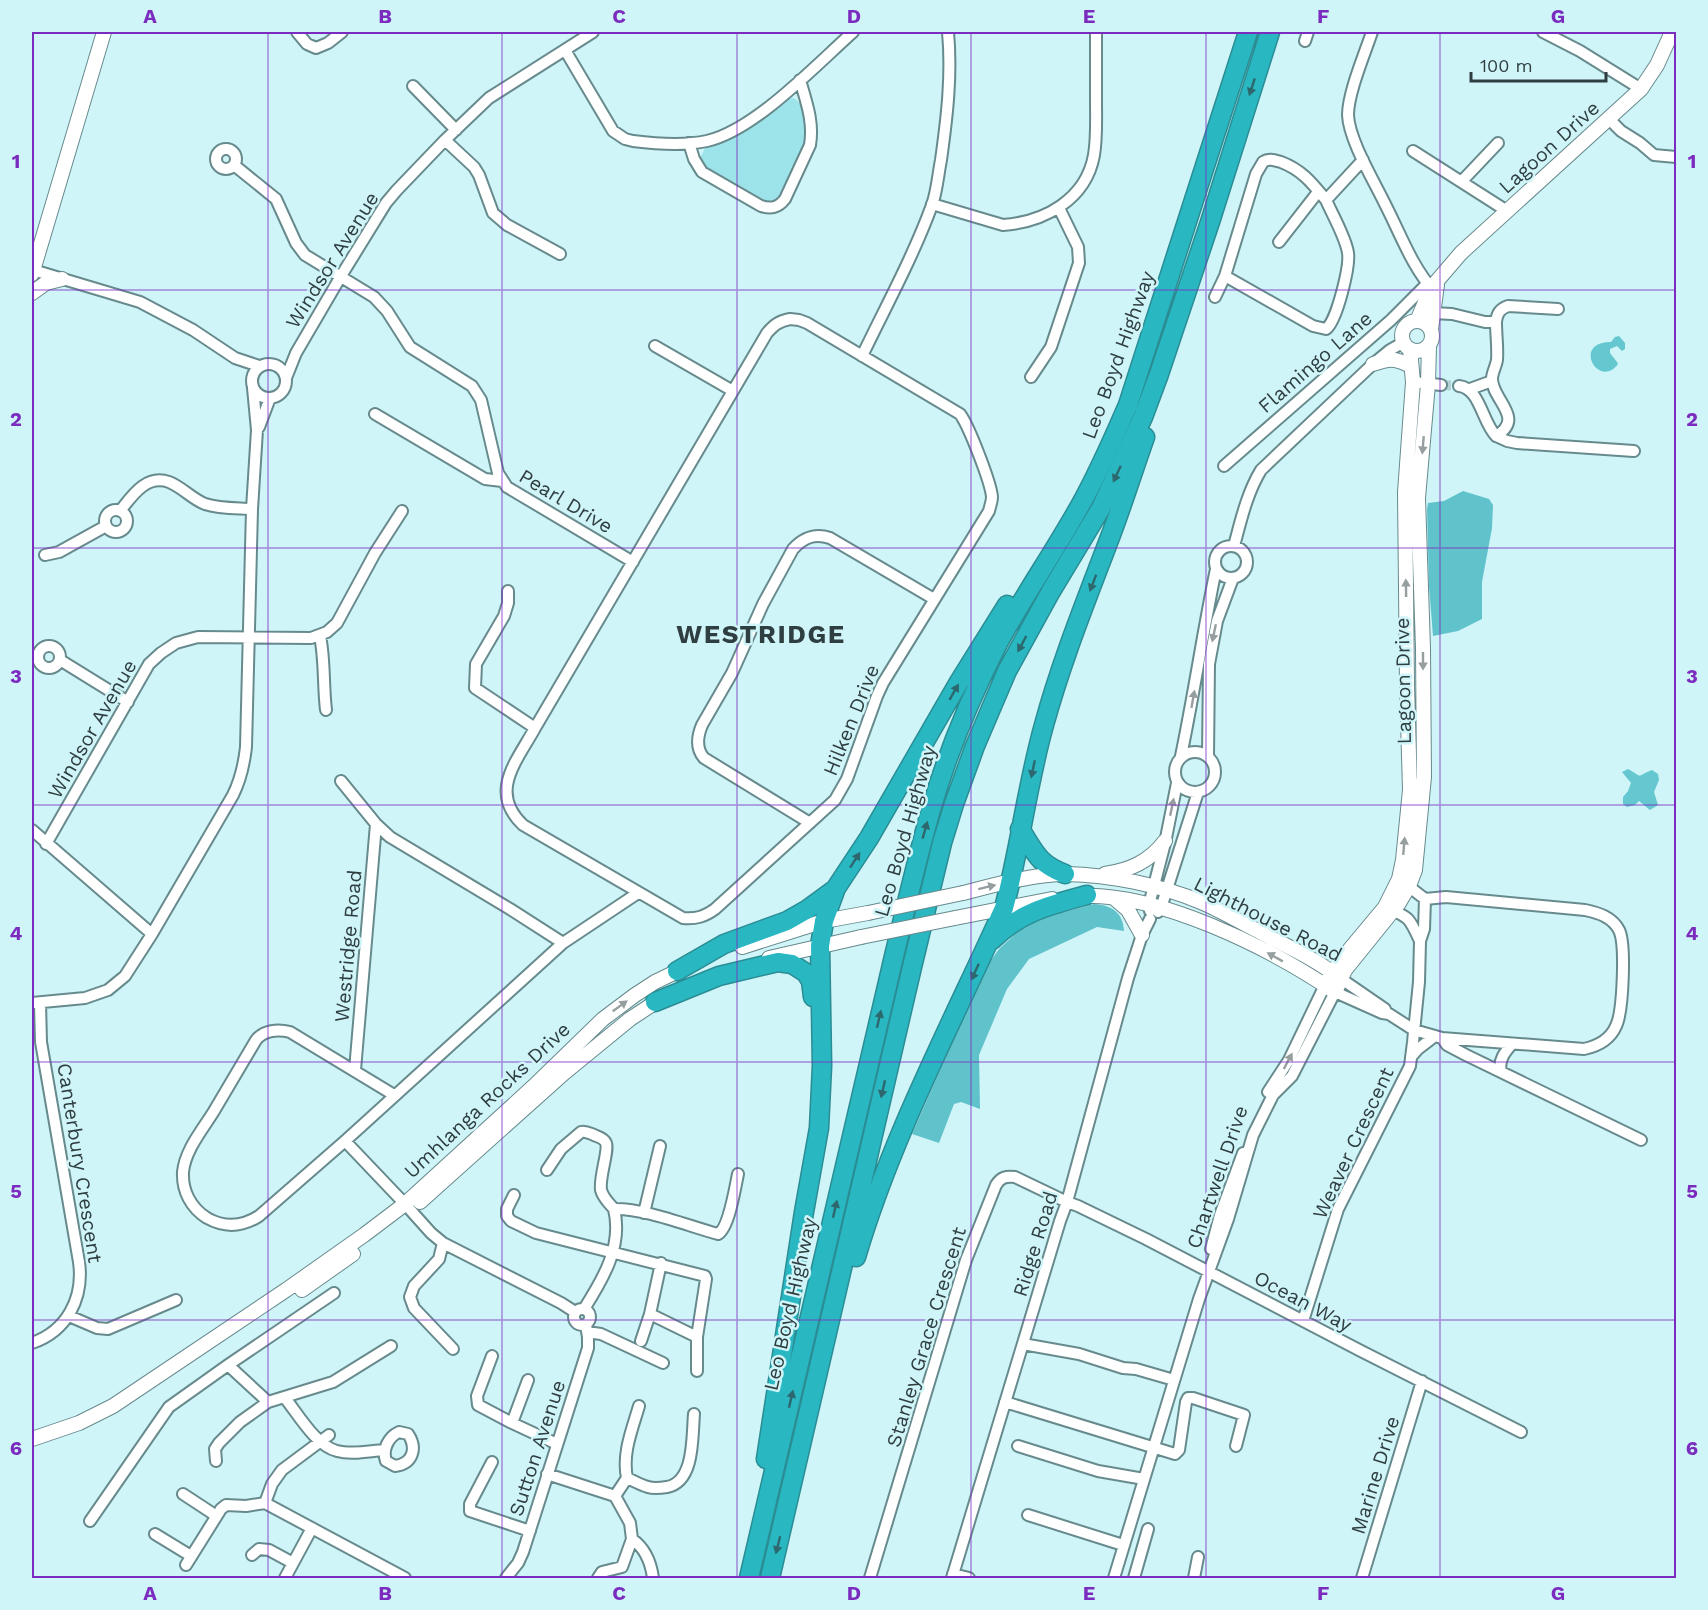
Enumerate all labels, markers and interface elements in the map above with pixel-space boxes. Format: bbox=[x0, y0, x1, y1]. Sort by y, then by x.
text: A bbox=[143, 4, 157, 28]
text: B bbox=[378, 4, 392, 28]
text: C bbox=[612, 4, 626, 28]
text: D bbox=[847, 4, 861, 28]
text: E bbox=[1083, 4, 1095, 28]
text: F bbox=[1317, 4, 1329, 28]
text: G bbox=[1551, 4, 1565, 28]
scale bar bbox=[1471, 45, 1606, 83]
text: 100 m bbox=[1480, 55, 1533, 76]
one-way arrow bbox=[1247, 78, 1256, 96]
street label: Lagoon Drive bbox=[1494, 96, 1604, 198]
text: 1 bbox=[12, 149, 20, 173]
text: 1 bbox=[1688, 149, 1696, 173]
street label: Windsor Avenue bbox=[280, 187, 384, 333]
street label: Leo Boyd Highway bbox=[1076, 267, 1160, 442]
street label: Flamingo Lane bbox=[1253, 306, 1377, 418]
text: 2 bbox=[10, 407, 22, 431]
text: 2 bbox=[1686, 407, 1698, 431]
one-way arrow bbox=[1418, 436, 1428, 455]
street label: Pearl Drive bbox=[515, 464, 617, 538]
one-way arrow bbox=[1112, 465, 1121, 482]
one-way arrow bbox=[1087, 574, 1097, 592]
one-way arrow bbox=[1401, 579, 1411, 598]
street label: Lagoon Drive bbox=[1390, 617, 1416, 745]
district label: WESTRIDGE bbox=[676, 619, 846, 649]
one-way arrow bbox=[1209, 624, 1218, 643]
one-way arrow bbox=[1017, 636, 1027, 653]
one-way arrow bbox=[1418, 652, 1428, 671]
street label: Windsor Avenue bbox=[42, 655, 142, 803]
street label: Hilken Drive bbox=[818, 661, 884, 779]
text: 3 bbox=[10, 664, 22, 688]
text: 3 bbox=[1686, 664, 1698, 688]
one-way arrow bbox=[949, 683, 959, 700]
one-way arrow bbox=[1188, 689, 1197, 708]
street label: Leo Boyd Highway bbox=[869, 742, 941, 919]
one-way arrow bbox=[1028, 759, 1037, 778]
one-way arrow bbox=[1168, 797, 1177, 816]
one-way arrow bbox=[921, 820, 931, 839]
one-way arrow bbox=[1400, 837, 1409, 856]
one-way arrow bbox=[849, 852, 860, 868]
street label: Westridge Road bbox=[329, 869, 367, 1023]
street label: Lighthouse Road bbox=[1190, 871, 1346, 967]
one-way arrow bbox=[977, 882, 996, 892]
text: 4 bbox=[10, 921, 23, 945]
text: 4 bbox=[1686, 921, 1699, 945]
one-way arrow bbox=[1266, 952, 1283, 962]
one-way arrow bbox=[971, 963, 980, 980]
one-way arrow bbox=[612, 1000, 628, 1012]
one-way arrow bbox=[875, 1010, 885, 1028]
street label: Umhlanga Rocks Drive bbox=[399, 1017, 575, 1183]
one-way arrow bbox=[1283, 1052, 1293, 1069]
street label: Canterbury Crescent bbox=[52, 1061, 108, 1265]
street label: Weaver Crescent bbox=[1307, 1063, 1399, 1223]
one-way arrow bbox=[878, 1080, 888, 1099]
street label: Chartwell Drive bbox=[1181, 1102, 1253, 1252]
text: 5 bbox=[10, 1179, 22, 1203]
text: 5 bbox=[1686, 1179, 1698, 1203]
street label: Ridge Road bbox=[1008, 1188, 1062, 1300]
one-way arrow bbox=[831, 1200, 841, 1218]
street label: Leo Boyd Highway bbox=[758, 1214, 822, 1393]
street label: Stanley Grace Crescent bbox=[881, 1223, 971, 1450]
street label: Ocean Way bbox=[1250, 1265, 1357, 1337]
street label: Sutton Avenue bbox=[504, 1377, 570, 1519]
one-way arrow bbox=[787, 1390, 797, 1408]
street label: Marine Drive bbox=[1346, 1413, 1404, 1537]
text: 6 bbox=[10, 1436, 22, 1460]
text: 6 bbox=[1686, 1436, 1698, 1460]
one-way arrow bbox=[773, 1536, 783, 1555]
text: A bbox=[143, 1581, 157, 1605]
text: B bbox=[378, 1581, 392, 1605]
text: C bbox=[612, 1581, 626, 1605]
text: D bbox=[847, 1581, 861, 1605]
text: E bbox=[1083, 1581, 1095, 1605]
text: F bbox=[1317, 1581, 1329, 1605]
text: G bbox=[1551, 1581, 1565, 1605]

